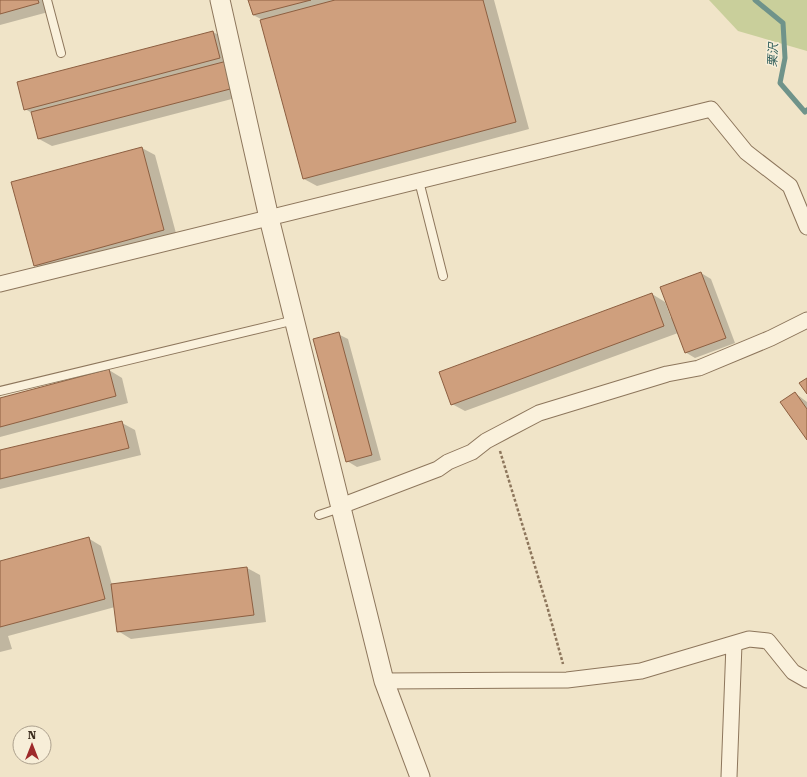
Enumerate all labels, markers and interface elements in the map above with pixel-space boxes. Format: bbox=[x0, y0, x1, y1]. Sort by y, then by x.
water label: 栗沢 bbox=[765, 41, 781, 67]
north arrow bbox=[12, 725, 52, 765]
text: N bbox=[28, 729, 37, 742]

